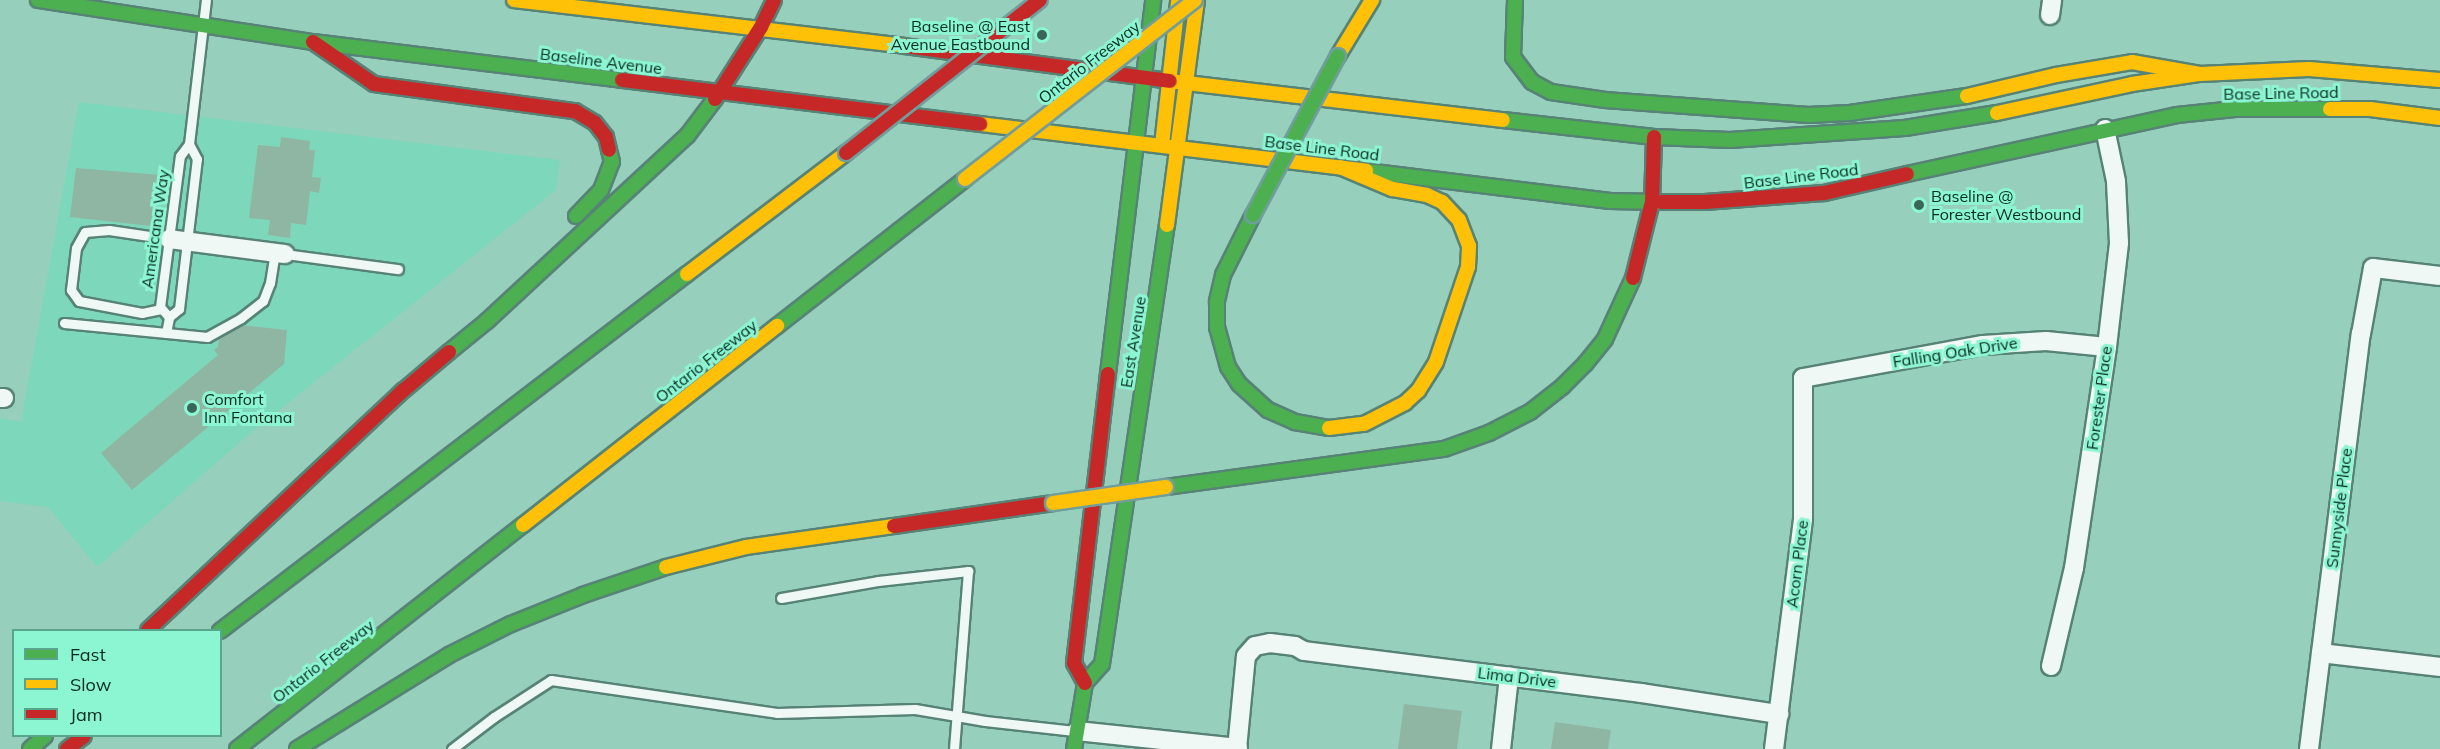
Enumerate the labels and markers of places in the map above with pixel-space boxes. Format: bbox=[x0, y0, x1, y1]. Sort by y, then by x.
place label: Baseline @ East Avenue Eastbound bbox=[891, 16, 1030, 54]
marker: Baseline @ East Avenue Eastbound bbox=[1035, 28, 1049, 42]
place label: Baseline @ Forester Westbound bbox=[1931, 186, 2081, 224]
marker: Baseline @ Forester Westbound bbox=[1912, 198, 1926, 212]
place label: Comfort Inn Fontana bbox=[204, 389, 292, 427]
marker: Comfort Inn Fontana bbox=[185, 401, 199, 415]

